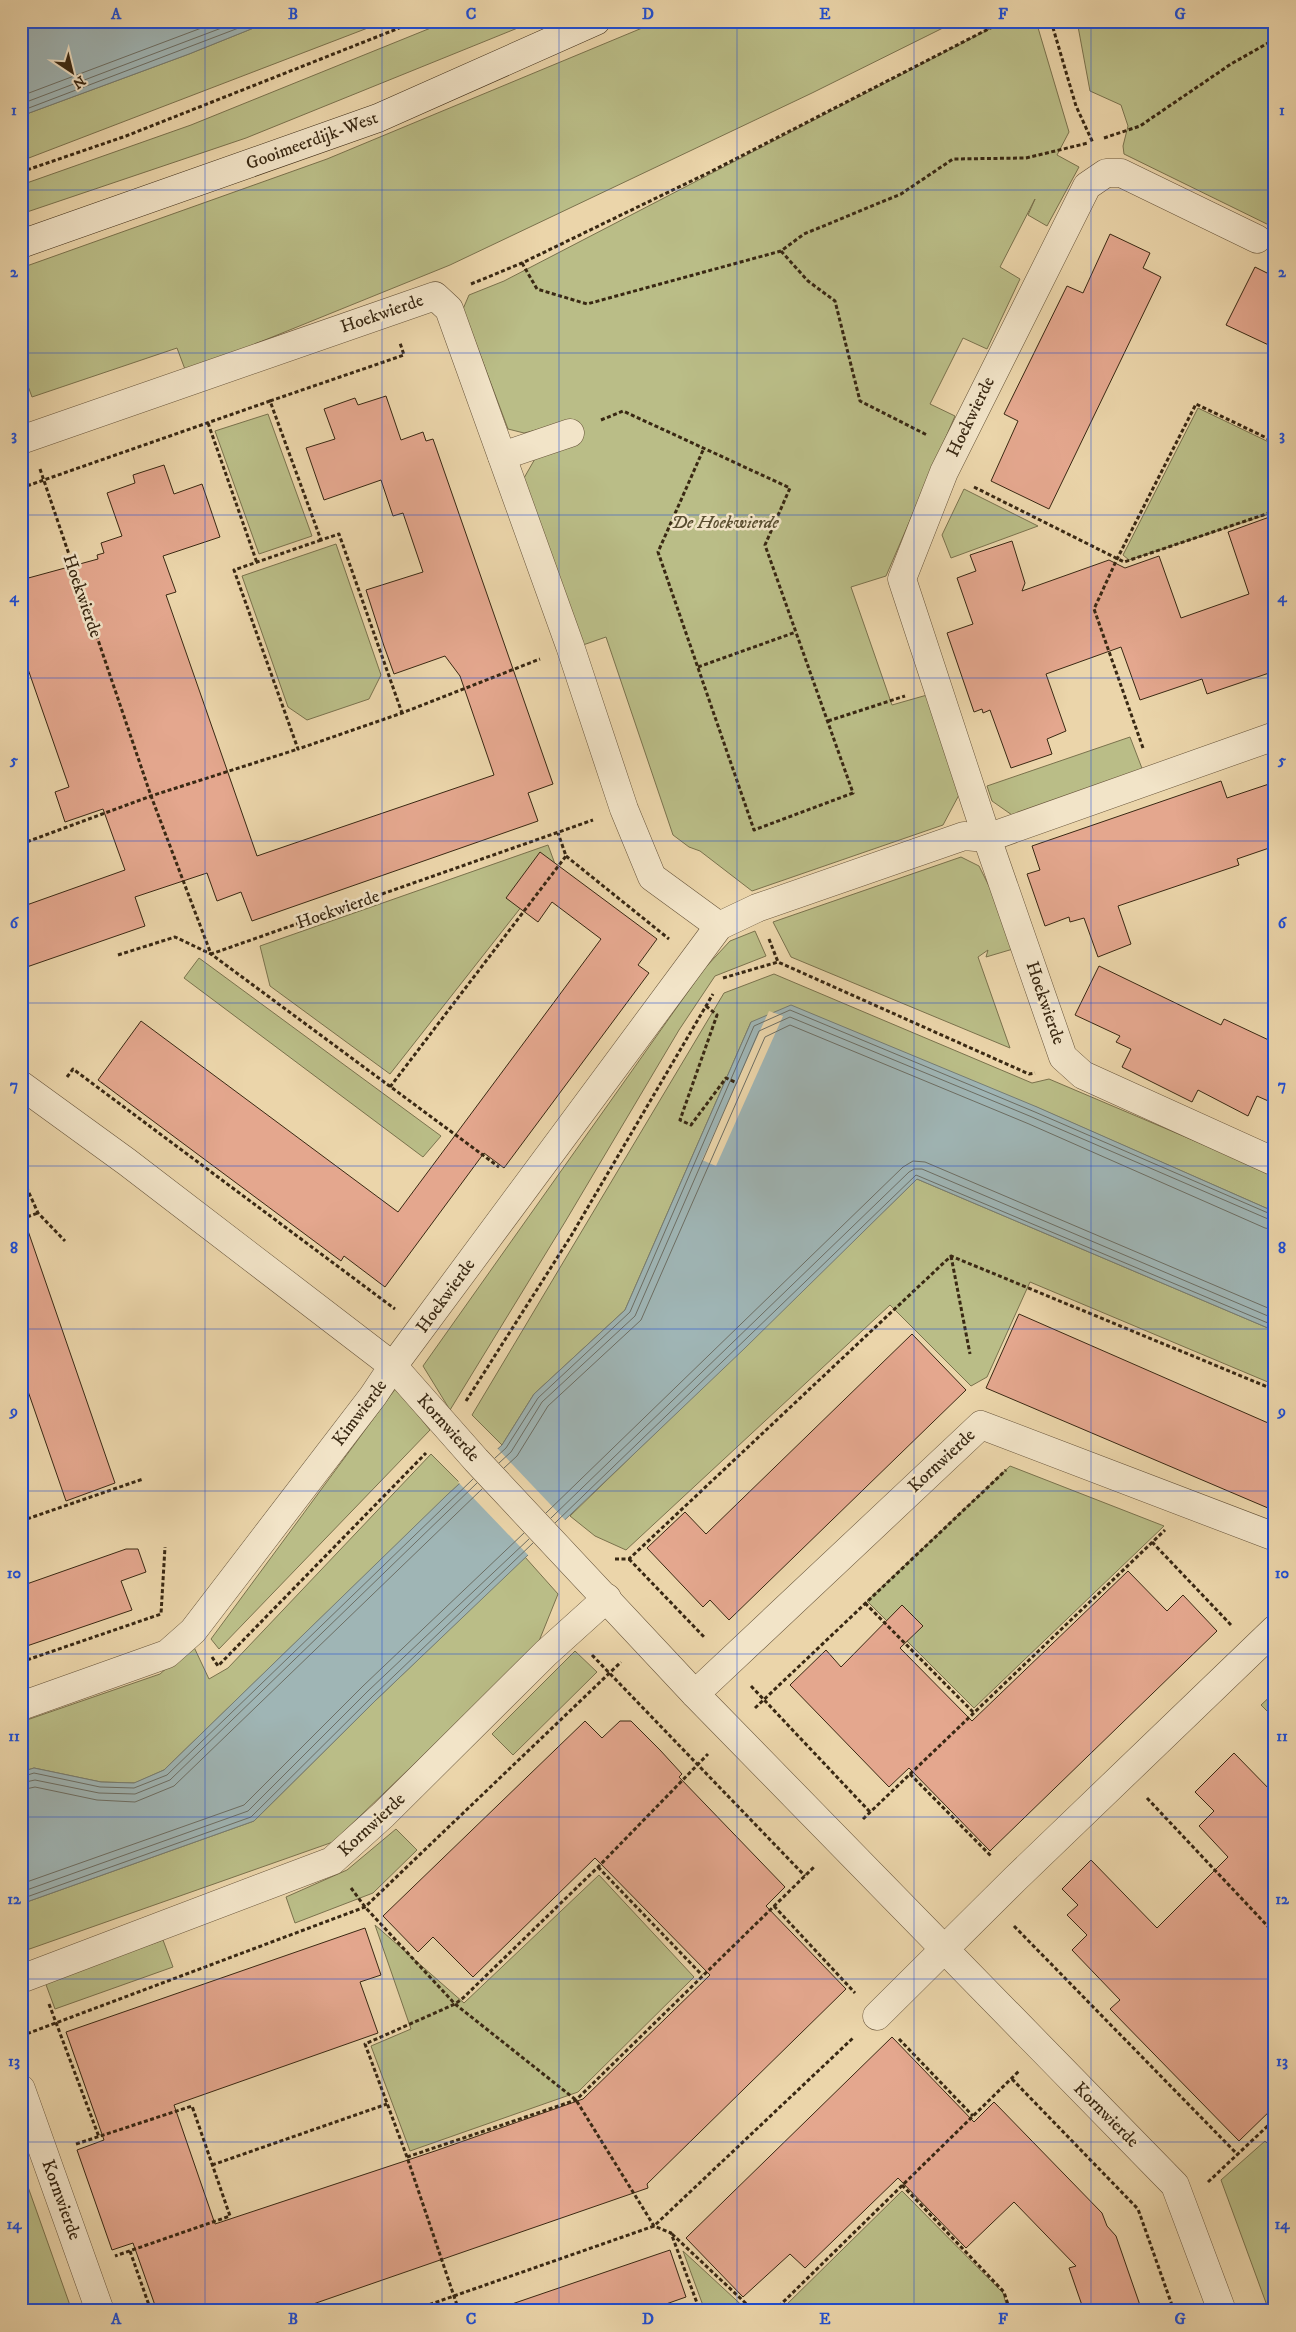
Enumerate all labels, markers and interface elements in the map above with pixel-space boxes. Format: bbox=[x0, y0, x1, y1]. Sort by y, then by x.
text: A bbox=[110, 4, 122, 24]
text: B bbox=[288, 4, 298, 24]
text: C bbox=[466, 4, 476, 24]
text: D bbox=[642, 4, 654, 24]
text: E bbox=[819, 4, 831, 24]
text: F bbox=[998, 4, 1008, 24]
text: G bbox=[1174, 4, 1186, 24]
north arrow bbox=[48, 48, 98, 98]
text: N bbox=[69, 71, 89, 93]
text: 1 bbox=[11, 100, 17, 120]
text: 1 bbox=[1279, 100, 1285, 120]
street label: Gooimeerdijk-West bbox=[243, 107, 381, 175]
text: 2 bbox=[10, 262, 19, 282]
text: 2 bbox=[1278, 262, 1287, 282]
street label: Hoekwierde bbox=[337, 290, 427, 338]
street label: Hoekwierde bbox=[942, 373, 1000, 461]
text: 3 bbox=[11, 425, 17, 445]
text: 3 bbox=[1279, 425, 1285, 445]
park label: De Hoekwierde bbox=[671, 512, 780, 534]
street label: Hoekwierde bbox=[58, 551, 106, 641]
text: 4 bbox=[8, 587, 19, 607]
text: 4 bbox=[1276, 587, 1287, 607]
text: 5 bbox=[9, 750, 18, 770]
text: 5 bbox=[1277, 750, 1286, 770]
street label: Hoekwierde bbox=[293, 886, 383, 934]
text: 6 bbox=[10, 913, 20, 933]
text: 6 bbox=[1278, 913, 1288, 933]
street label: Hoekwierde bbox=[1021, 958, 1069, 1048]
text: 7 bbox=[10, 1075, 18, 1095]
text: 7 bbox=[1278, 1075, 1286, 1095]
text: 8 bbox=[10, 1238, 18, 1258]
text: 8 bbox=[1278, 1238, 1286, 1258]
street label: Hoekwierde bbox=[412, 1255, 480, 1337]
street label: Kimwierde bbox=[328, 1375, 392, 1451]
street label: Kornwierde bbox=[412, 1389, 484, 1467]
text: 9 bbox=[9, 1401, 18, 1421]
text: 9 bbox=[1277, 1401, 1286, 1421]
street label: Kornwierde bbox=[904, 1424, 980, 1498]
text: 10 bbox=[7, 1563, 22, 1583]
text: 10 bbox=[1275, 1563, 1290, 1583]
text: 11 bbox=[8, 1726, 20, 1746]
text: 11 bbox=[1276, 1726, 1288, 1746]
street label: Kornwierde bbox=[334, 1788, 410, 1862]
text: 12 bbox=[7, 1889, 22, 1909]
text: 12 bbox=[1275, 1889, 1290, 1909]
text: 13 bbox=[8, 2051, 20, 2071]
text: 13 bbox=[1276, 2051, 1288, 2071]
street label: Kornwierde bbox=[1069, 2078, 1143, 2152]
street label: Kornwierde bbox=[36, 2157, 86, 2243]
text: 14 bbox=[6, 2214, 22, 2234]
text: 14 bbox=[1274, 2214, 1290, 2234]
text: A bbox=[110, 2309, 122, 2329]
text: B bbox=[288, 2309, 298, 2329]
text: C bbox=[466, 2309, 476, 2329]
text: D bbox=[642, 2309, 654, 2329]
text: E bbox=[819, 2309, 831, 2329]
text: F bbox=[998, 2309, 1008, 2329]
text: G bbox=[1174, 2309, 1186, 2329]

